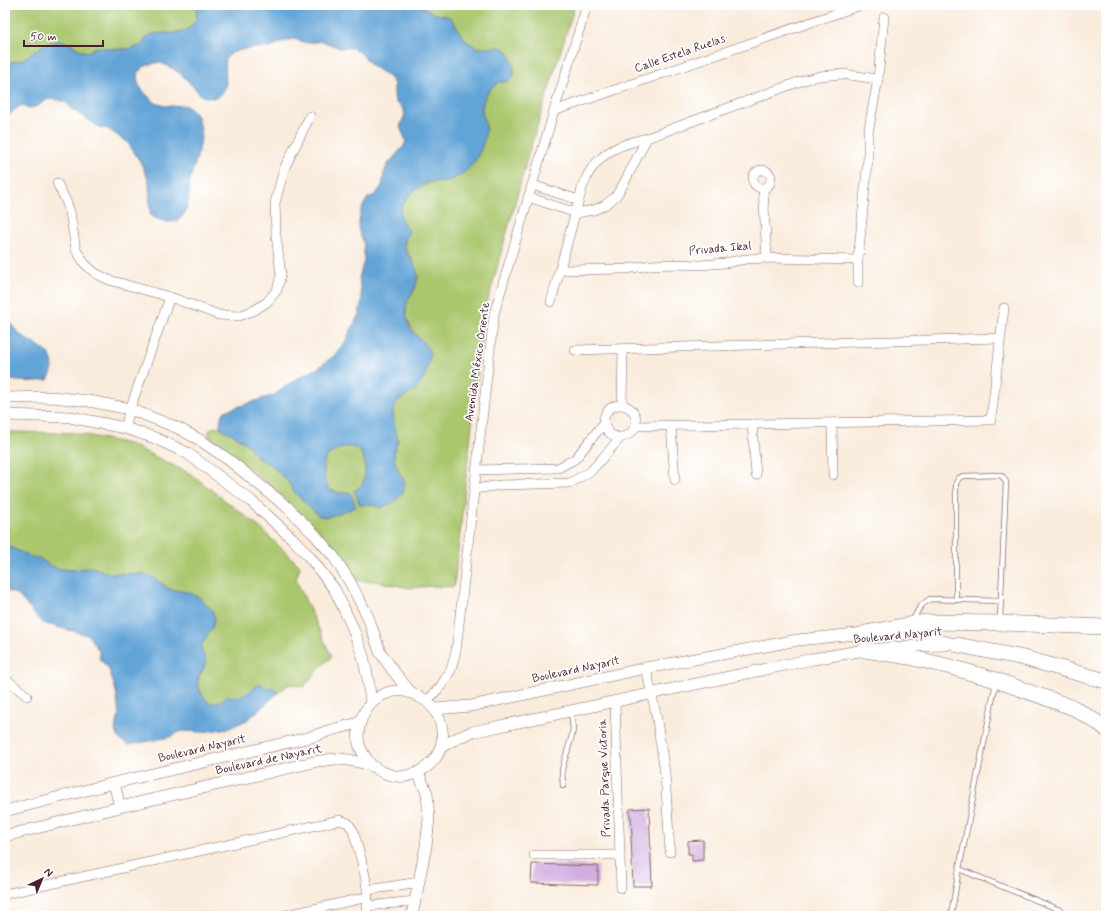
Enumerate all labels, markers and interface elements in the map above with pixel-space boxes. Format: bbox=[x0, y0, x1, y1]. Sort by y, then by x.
scale bar bbox=[24, 22, 103, 48]
text: 50 m bbox=[30, 29, 57, 45]
street label: Calle Estela Ruelas bbox=[632, 31, 728, 77]
street label: Privada Ikal bbox=[688, 238, 752, 260]
street label: Avenida México Oriente bbox=[462, 301, 494, 423]
street label: Boulevard Nayarit bbox=[853, 624, 943, 648]
street label: Boulevard Nayarit bbox=[531, 653, 622, 687]
street label: Privada Parque Victoria bbox=[595, 718, 615, 838]
street label: Boulevard Nayarit bbox=[157, 731, 248, 767]
street label: Boulevard de Nayarit bbox=[214, 741, 324, 779]
north arrow bbox=[22, 859, 62, 899]
text: N bbox=[41, 865, 56, 880]

